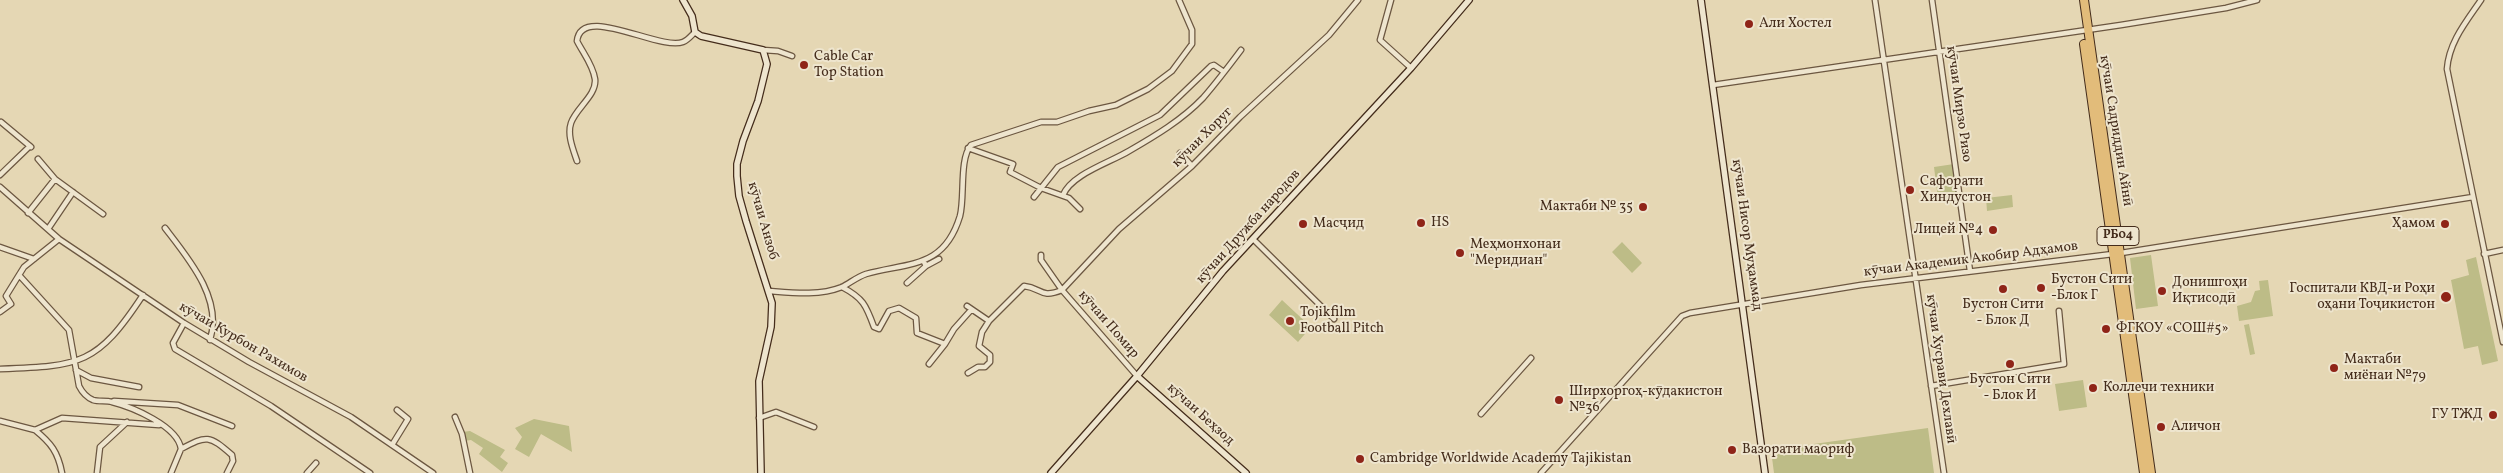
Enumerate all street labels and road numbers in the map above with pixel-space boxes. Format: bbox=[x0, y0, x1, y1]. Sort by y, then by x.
street label: кӯчаи Мирзо Ризо bbox=[1942, 45, 1974, 163]
street label: кӯчаи Садриддин Айнӣ bbox=[2095, 54, 2135, 208]
street label: кӯчаи Хоруг bbox=[1169, 104, 1237, 172]
street label: кӯчаи Нисор Муҳаммад bbox=[1727, 158, 1765, 312]
street label: кӯчаи Дружба народов bbox=[1193, 166, 1305, 288]
street label: кӯчаи Анзоб bbox=[743, 180, 781, 262]
road number: РБ04 bbox=[2097, 227, 2139, 246]
street label: кӯчаи Академик Акобир Адҳамов bbox=[1863, 239, 2079, 281]
street label: кӯчаи Помир bbox=[1074, 288, 1142, 362]
street label: кӯчаи Хусрави Дехлавӣ bbox=[1921, 293, 1959, 445]
street label: кӯчаи Курбон Рахимов bbox=[176, 299, 310, 387]
street label: кӯчаи Беҳзод bbox=[1163, 380, 1237, 450]

